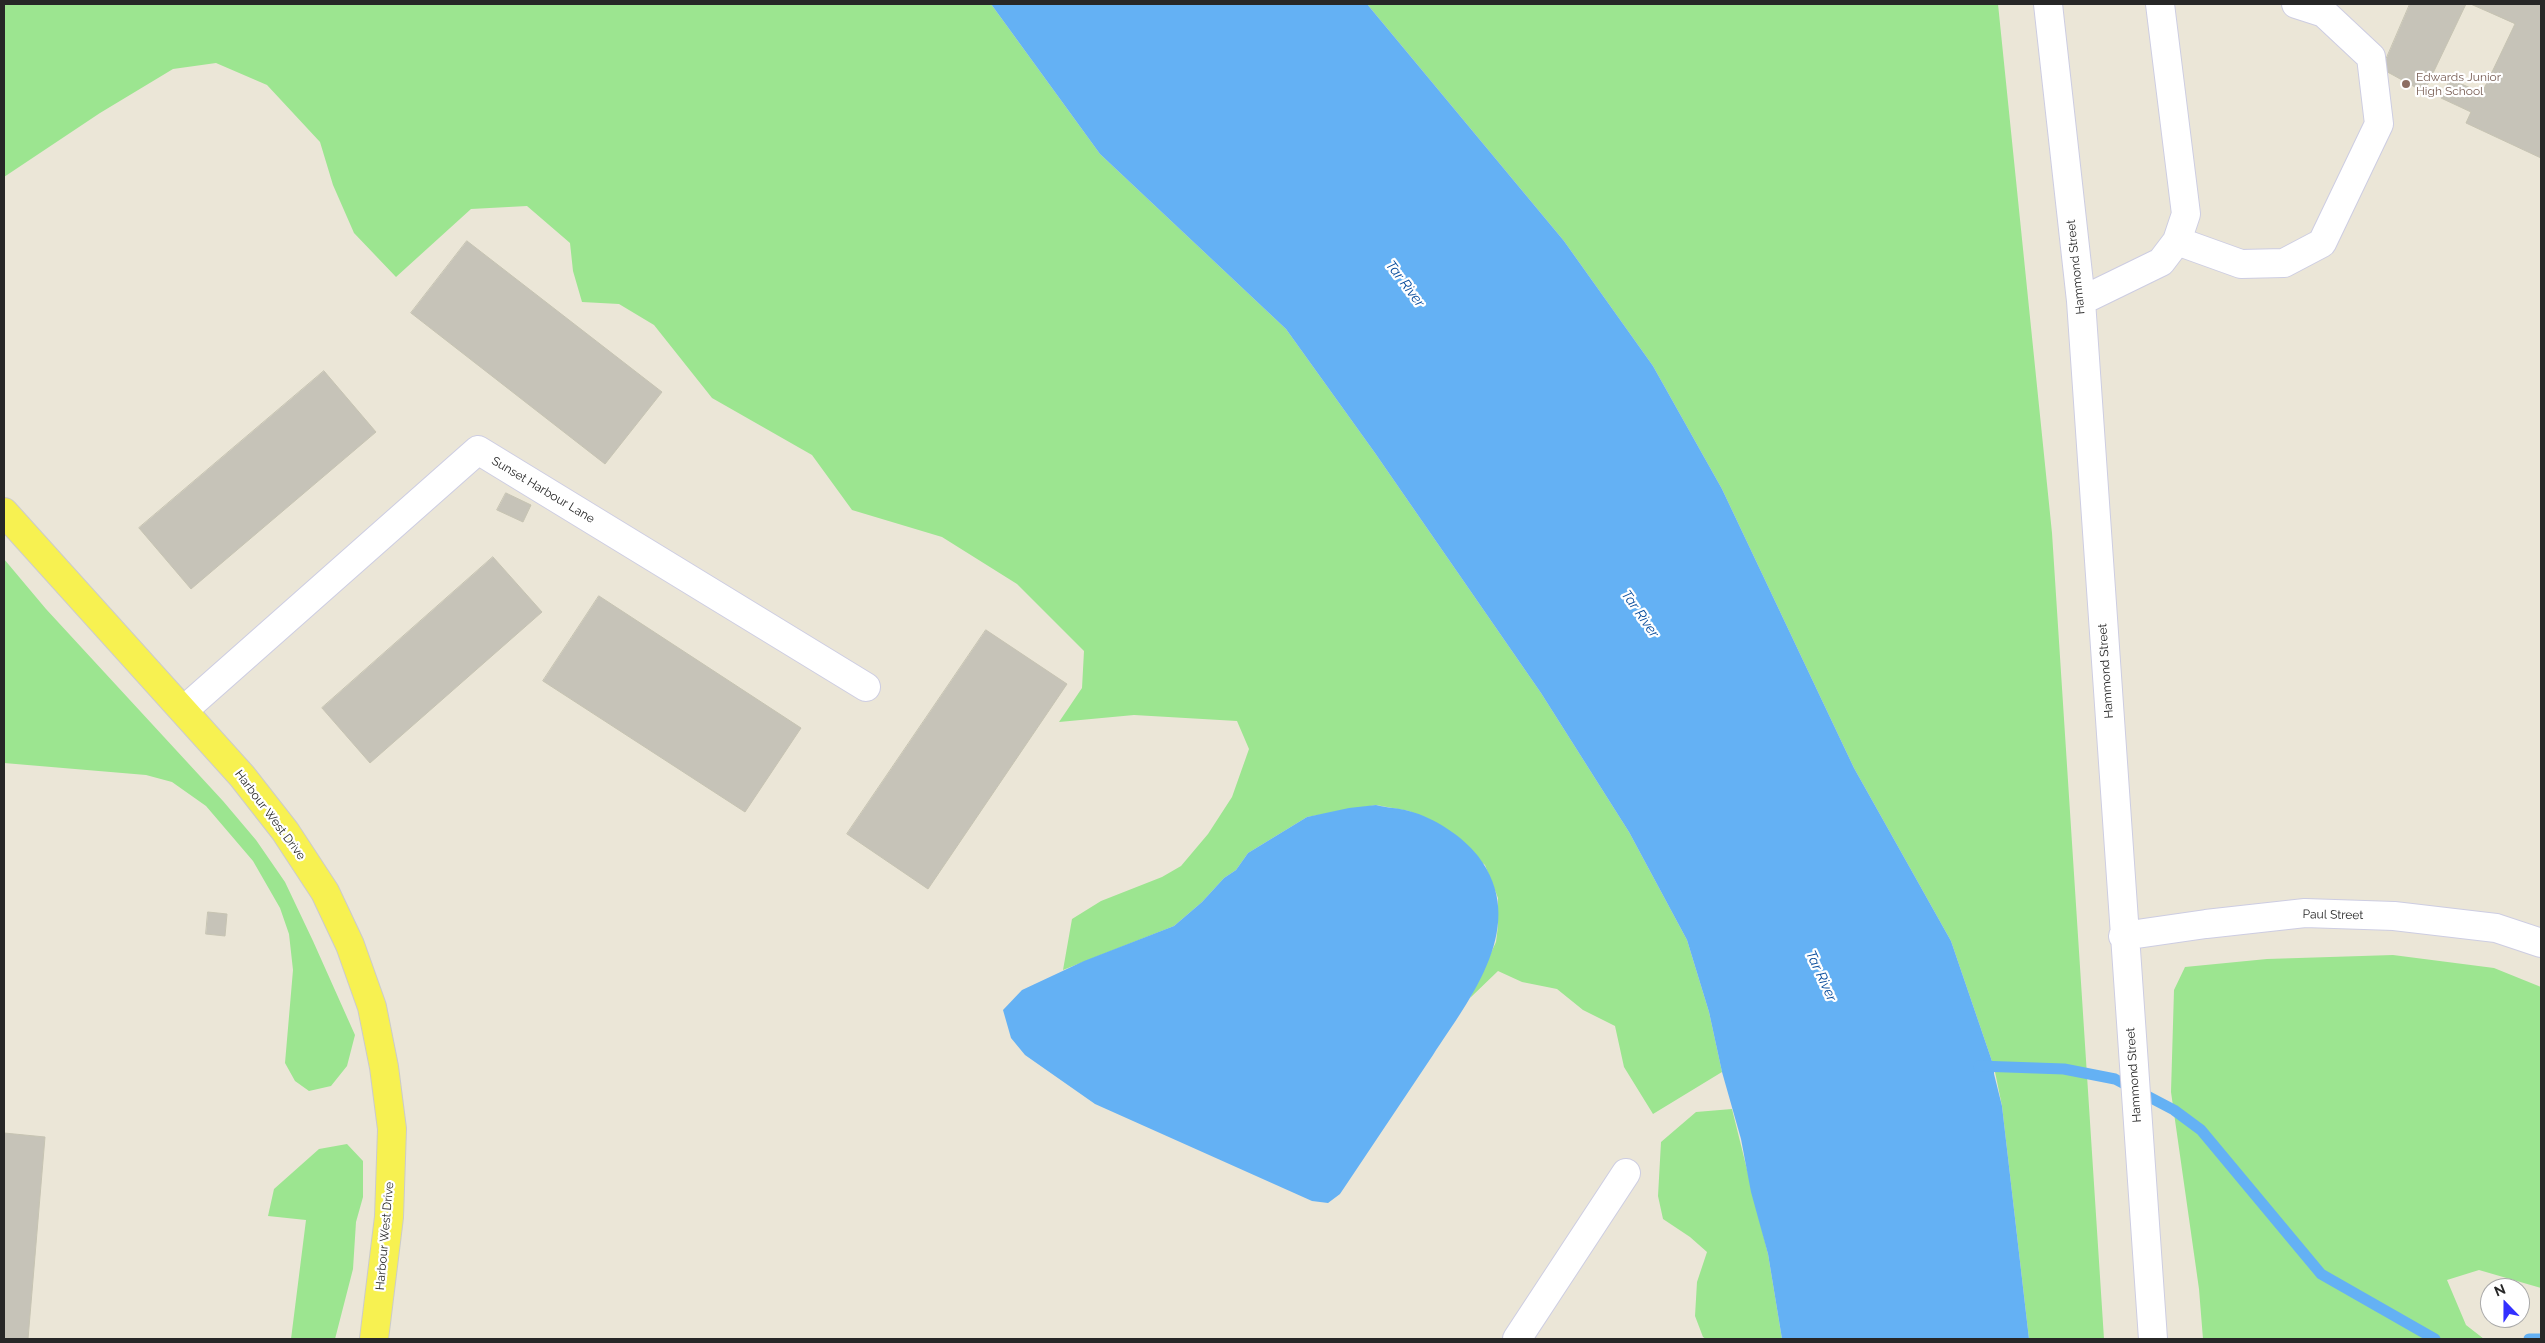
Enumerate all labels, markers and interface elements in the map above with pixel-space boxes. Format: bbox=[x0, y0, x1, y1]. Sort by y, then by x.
place label: Edwards Junior High School bbox=[2416, 70, 2501, 98]
marker: Edwards Junior High School bbox=[2400, 78, 2412, 90]
street label: Hammond Street bbox=[2064, 219, 2088, 315]
water label: Tar River bbox=[1382, 257, 1428, 311]
street label: Sunset Harbour Lane bbox=[489, 454, 597, 526]
water label: Tar River bbox=[1618, 587, 1662, 641]
street label: Hammond Street bbox=[2095, 623, 2117, 719]
street label: Harbour West Drive bbox=[232, 767, 308, 863]
street label: Paul Street bbox=[2303, 907, 2363, 923]
water label: Tar River bbox=[1802, 948, 1840, 1004]
street label: Hammond Street bbox=[2123, 1027, 2145, 1123]
street label: Harbour West Drive bbox=[373, 1181, 397, 1291]
north arrow bbox=[2480, 1278, 2530, 1328]
text: N bbox=[2492, 1281, 2508, 1299]

